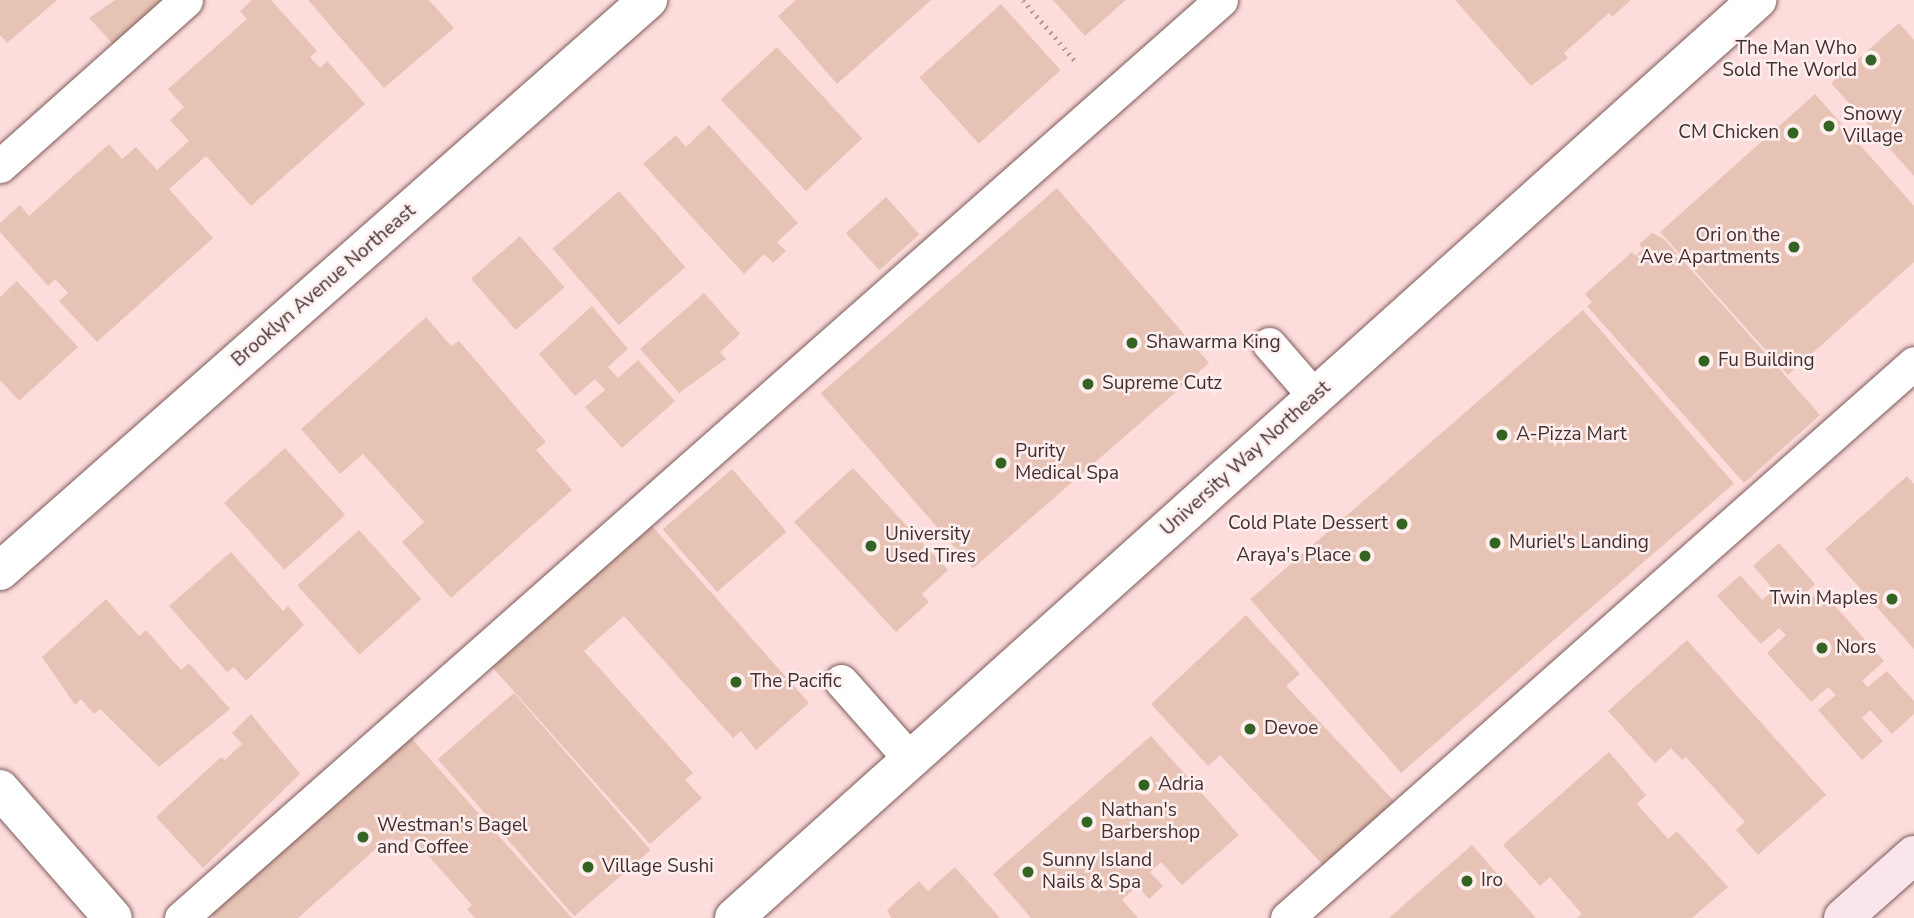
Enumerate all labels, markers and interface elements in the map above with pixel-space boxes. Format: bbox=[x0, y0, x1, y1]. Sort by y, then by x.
place label: The Man Who Sold The World bbox=[1722, 38, 1857, 82]
marker: The Man Who Sold The World bbox=[1863, 52, 1879, 68]
place label: Snowy Village bbox=[1843, 104, 1903, 148]
marker: Snowy Village bbox=[1821, 118, 1837, 134]
place label: CM Chicken bbox=[1678, 122, 1779, 144]
marker: CM Chicken bbox=[1785, 125, 1801, 141]
street label: Brooklyn Avenue Northeast bbox=[228, 200, 420, 372]
place label: Ori on the Ave Apartments bbox=[1640, 225, 1780, 269]
marker: Ori on the Ave Apartments bbox=[1786, 239, 1802, 255]
place label: Shawarma King bbox=[1146, 332, 1281, 354]
marker: Shawarma King bbox=[1124, 335, 1140, 351]
place label: Fu Building bbox=[1718, 350, 1815, 372]
marker: Fu Building bbox=[1696, 353, 1712, 369]
place label: Supreme Cutz bbox=[1102, 373, 1222, 395]
marker: Supreme Cutz bbox=[1080, 376, 1096, 392]
street label: University Way Northeast bbox=[1157, 377, 1335, 541]
place label: A-Pizza Mart bbox=[1516, 424, 1627, 446]
marker: A-Pizza Mart bbox=[1494, 427, 1510, 443]
place label: Purity Medical Spa bbox=[1015, 441, 1119, 485]
marker: Purity Medical Spa bbox=[993, 455, 1009, 471]
place label: Cold Plate Dessert bbox=[1228, 513, 1388, 535]
marker: Cold Plate Dessert bbox=[1394, 516, 1410, 532]
place label: University Used Tires bbox=[885, 524, 976, 568]
place label: Muriel's Landing bbox=[1509, 532, 1649, 554]
marker: Muriel's Landing bbox=[1487, 535, 1503, 551]
marker: University Used Tires bbox=[863, 538, 879, 554]
place label: Araya's Place bbox=[1236, 545, 1351, 567]
marker: Araya's Place bbox=[1357, 548, 1373, 564]
place label: Twin Maples bbox=[1770, 588, 1878, 610]
marker: Twin Maples bbox=[1884, 591, 1900, 607]
place label: Nors bbox=[1836, 637, 1876, 659]
marker: Nors bbox=[1814, 640, 1830, 656]
place label: The Pacific bbox=[750, 671, 841, 693]
marker: The Pacific bbox=[728, 674, 744, 690]
place label: Devoe bbox=[1264, 718, 1318, 740]
marker: Devoe bbox=[1242, 721, 1258, 737]
place label: Adria bbox=[1158, 774, 1204, 796]
marker: Adria bbox=[1136, 777, 1152, 793]
place label: Nathan's Barbershop bbox=[1101, 800, 1200, 844]
marker: Nathan's Barbershop bbox=[1079, 814, 1095, 830]
place label: Westman's Bagel and Coffee bbox=[377, 815, 528, 859]
marker: Westman's Bagel and Coffee bbox=[355, 829, 371, 845]
place label: Sunny Island Nails & Spa bbox=[1042, 850, 1152, 894]
place label: Village Sushi bbox=[602, 856, 714, 878]
marker: Village Sushi bbox=[580, 859, 596, 875]
marker: Sunny Island Nails & Spa bbox=[1020, 864, 1036, 880]
place label: Iro bbox=[1481, 870, 1503, 892]
marker: Iro bbox=[1459, 873, 1475, 889]

